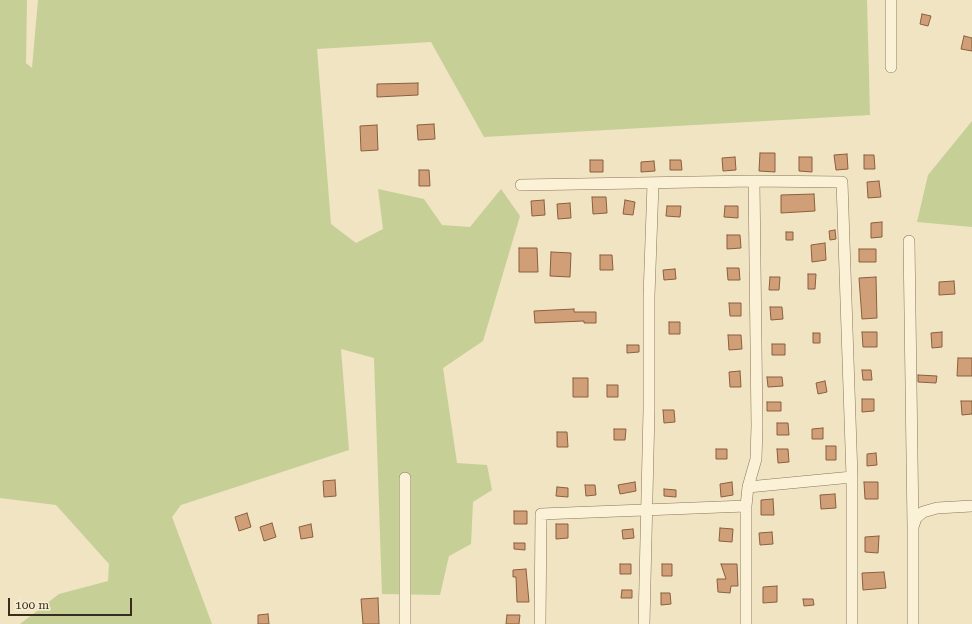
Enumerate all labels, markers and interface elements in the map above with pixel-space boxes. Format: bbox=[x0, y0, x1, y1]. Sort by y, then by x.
scale bar bbox=[10, 590, 134, 616]
text: 100 m bbox=[15, 598, 49, 612]

